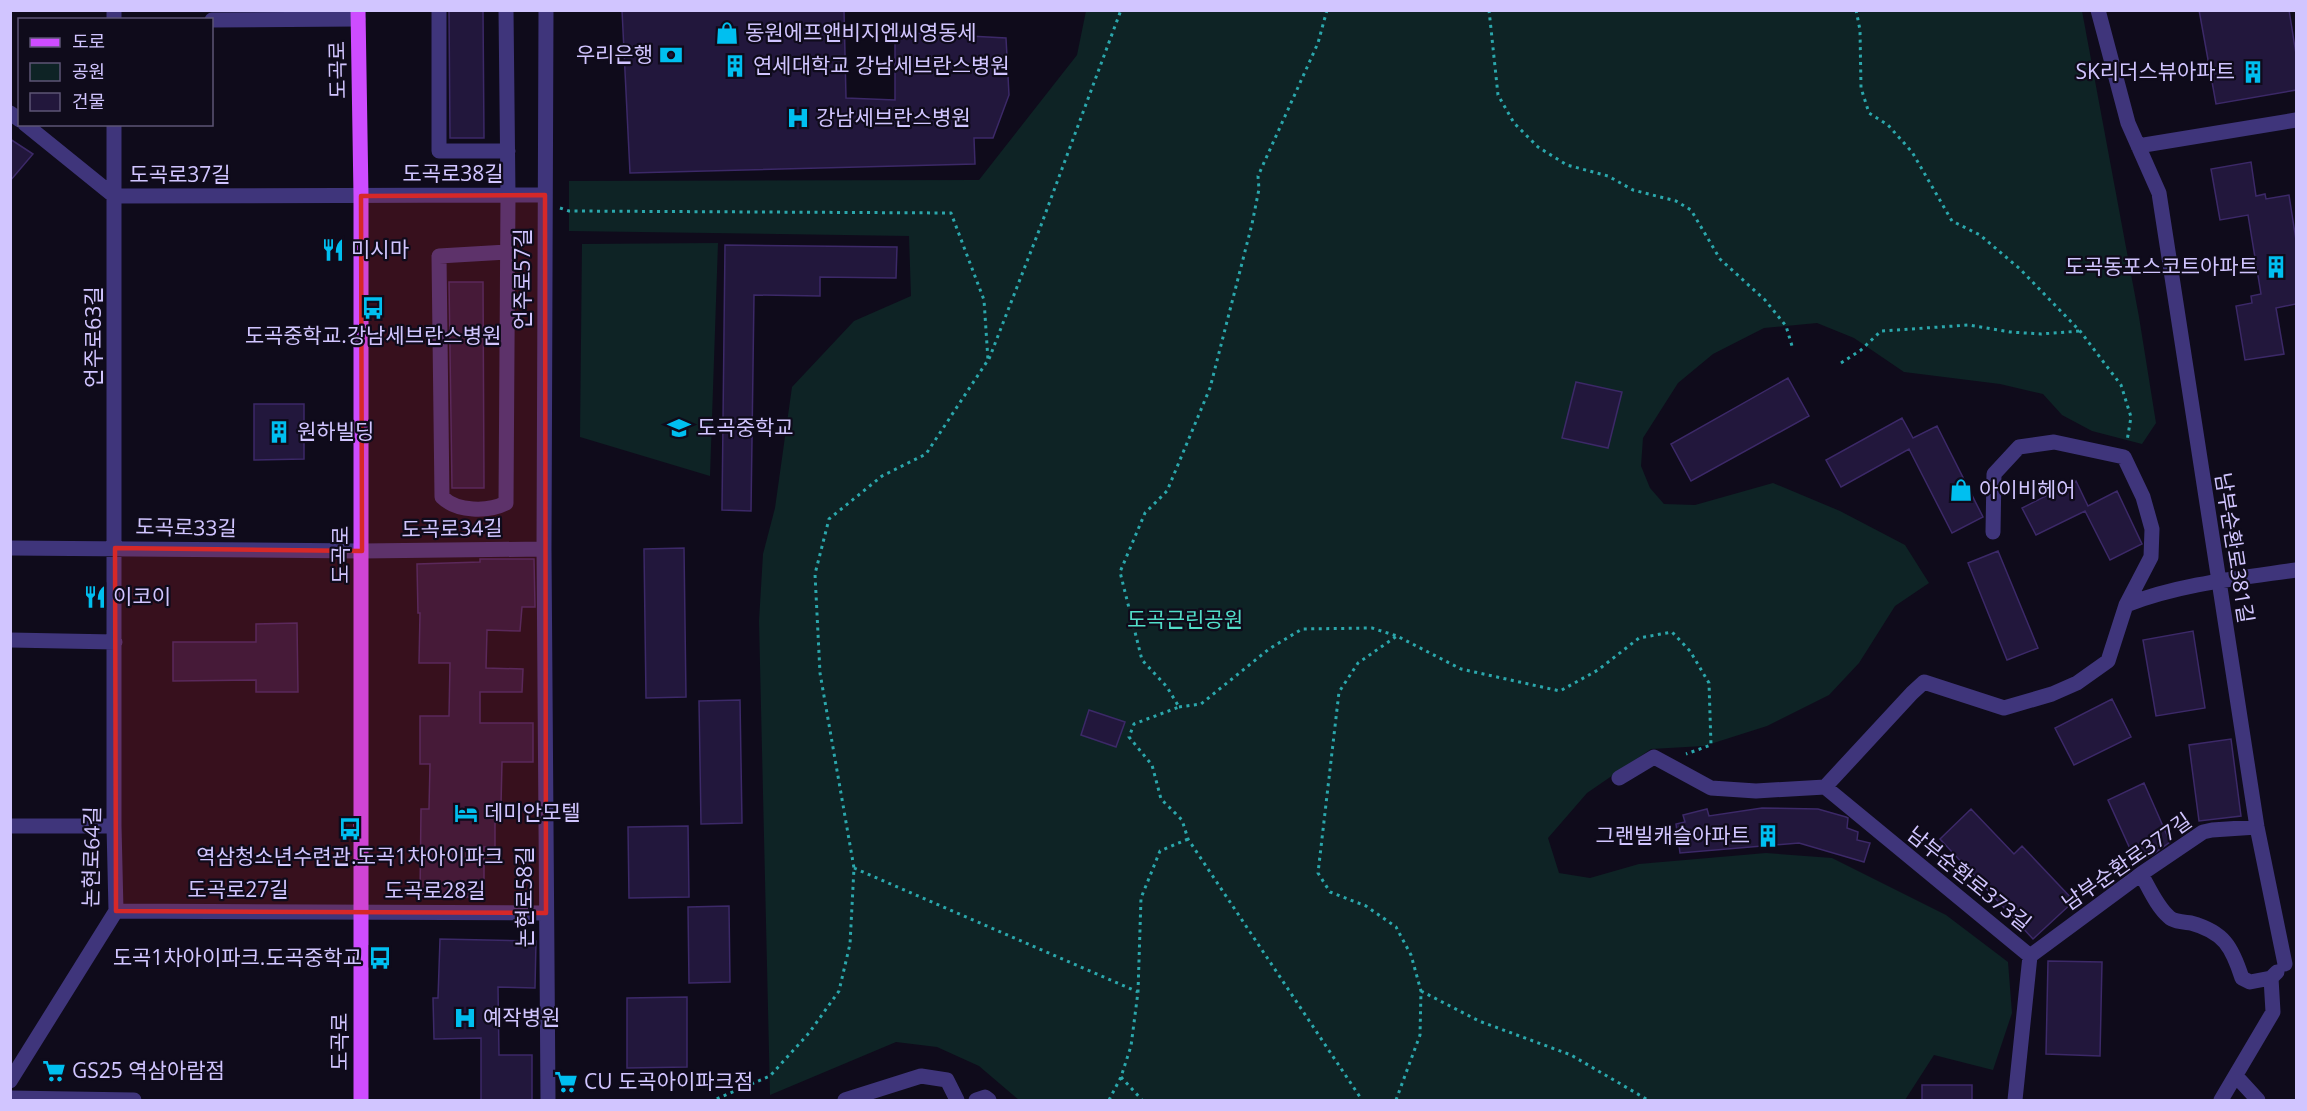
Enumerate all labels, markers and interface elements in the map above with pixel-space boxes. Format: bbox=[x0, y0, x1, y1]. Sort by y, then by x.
legend bbox=[18, 18, 213, 126]
place label: 동원에프앤비지엔씨영동세 bbox=[745, 18, 977, 46]
shop icon: 동원에프앤비지엔씨영동세 bbox=[714, 20, 740, 46]
text: 도로 bbox=[72, 29, 105, 53]
place label: 우리은행 bbox=[576, 40, 653, 68]
street label: 도곡로 bbox=[322, 41, 352, 99]
bank icon: 우리은행 bbox=[658, 42, 684, 68]
place label: 연세대학교 강남세브란스병원 bbox=[753, 51, 1010, 79]
building icon: 연세대학교 강남세브란스병원 bbox=[722, 53, 748, 79]
place label: SK리더스뷰아파트 bbox=[2075, 57, 2235, 85]
text: 공원 bbox=[72, 59, 105, 83]
building icon: SK리더스뷰아파트 bbox=[2240, 59, 2266, 85]
text: 건물 bbox=[72, 89, 105, 113]
place label: 강남세브란스병원 bbox=[816, 103, 971, 131]
hospital icon: 강남세브란스병원 bbox=[785, 105, 811, 131]
street label: 도곡로38길 bbox=[402, 159, 504, 187]
street label: 도곡로37길 bbox=[129, 160, 231, 188]
street label: 언주로57길 bbox=[508, 228, 536, 330]
place label: 미시마 bbox=[351, 235, 409, 263]
restaurant icon: 미시마 bbox=[320, 237, 346, 263]
place label: 도곡동포스코트아파트 bbox=[2065, 252, 2258, 280]
building icon: 도곡동포스코트아파트 bbox=[2263, 254, 2289, 280]
street label: 언주로63길 bbox=[79, 286, 107, 388]
bus stop icon: 도곡중학교.강남세브란스병원 bbox=[360, 295, 386, 321]
place label: 도곡중학교.강남세브란스병원 bbox=[245, 321, 501, 349]
place label: 도곡중학교 bbox=[697, 413, 794, 441]
school or university icon: 도곡중학교 bbox=[666, 415, 692, 441]
place label: 원하빌딩 bbox=[297, 417, 374, 445]
building icon: 원하빌딩 bbox=[266, 419, 292, 445]
street label: 남부순환로381길 bbox=[2209, 471, 2261, 625]
place label: 아이비헤어 bbox=[1979, 475, 2076, 503]
shop icon: 아이비헤어 bbox=[1948, 477, 1974, 503]
street label: 도곡로33길 bbox=[135, 512, 237, 542]
street label: 도곡로34길 bbox=[401, 513, 503, 543]
street label: 도곡로 bbox=[326, 526, 354, 584]
place label: 이코이 bbox=[113, 582, 171, 610]
restaurant icon: 이코이 bbox=[82, 584, 108, 610]
park label: 도곡근린공원 bbox=[1127, 605, 1243, 633]
place label: 데미안모텔 bbox=[484, 798, 581, 826]
hotel icon: 데미안모텔 bbox=[453, 800, 479, 826]
street label: 논현로64길 bbox=[76, 806, 106, 908]
street label: 남부순환로377길 bbox=[2056, 806, 2197, 916]
bus stop icon: 역삼청소년수련관.도곡1차아이파크 bbox=[337, 816, 363, 842]
street label: 남부순환로373길 bbox=[1902, 820, 2037, 937]
place label: 그랜빌캐슬아파트 bbox=[1595, 821, 1750, 849]
building icon: 그랜빌캐슬아파트 bbox=[1755, 823, 1781, 849]
place label: 역삼청소년수련관.도곡1차아이파크 bbox=[196, 842, 504, 870]
street label: 논현로58길 bbox=[510, 846, 538, 948]
street label: 도곡로27길 bbox=[187, 875, 289, 903]
street label: 도곡로28길 bbox=[384, 876, 486, 904]
place label: 도곡1차아이파크.도곡중학교 bbox=[113, 943, 362, 971]
bus stop icon: 도곡1차아이파크.도곡중학교 bbox=[367, 945, 393, 971]
place label: 예작병원 bbox=[483, 1003, 560, 1031]
hospital icon: 예작병원 bbox=[452, 1005, 478, 1031]
street label: 도곡로 bbox=[325, 1013, 353, 1071]
place label: GS25 역삼아람점 bbox=[72, 1056, 225, 1084]
supermarket icon: GS25 역삼아람점 bbox=[41, 1058, 67, 1084]
place label: CU 도곡아이파크점 bbox=[584, 1067, 753, 1095]
supermarket icon: CU 도곡아이파크점 bbox=[553, 1069, 579, 1095]

